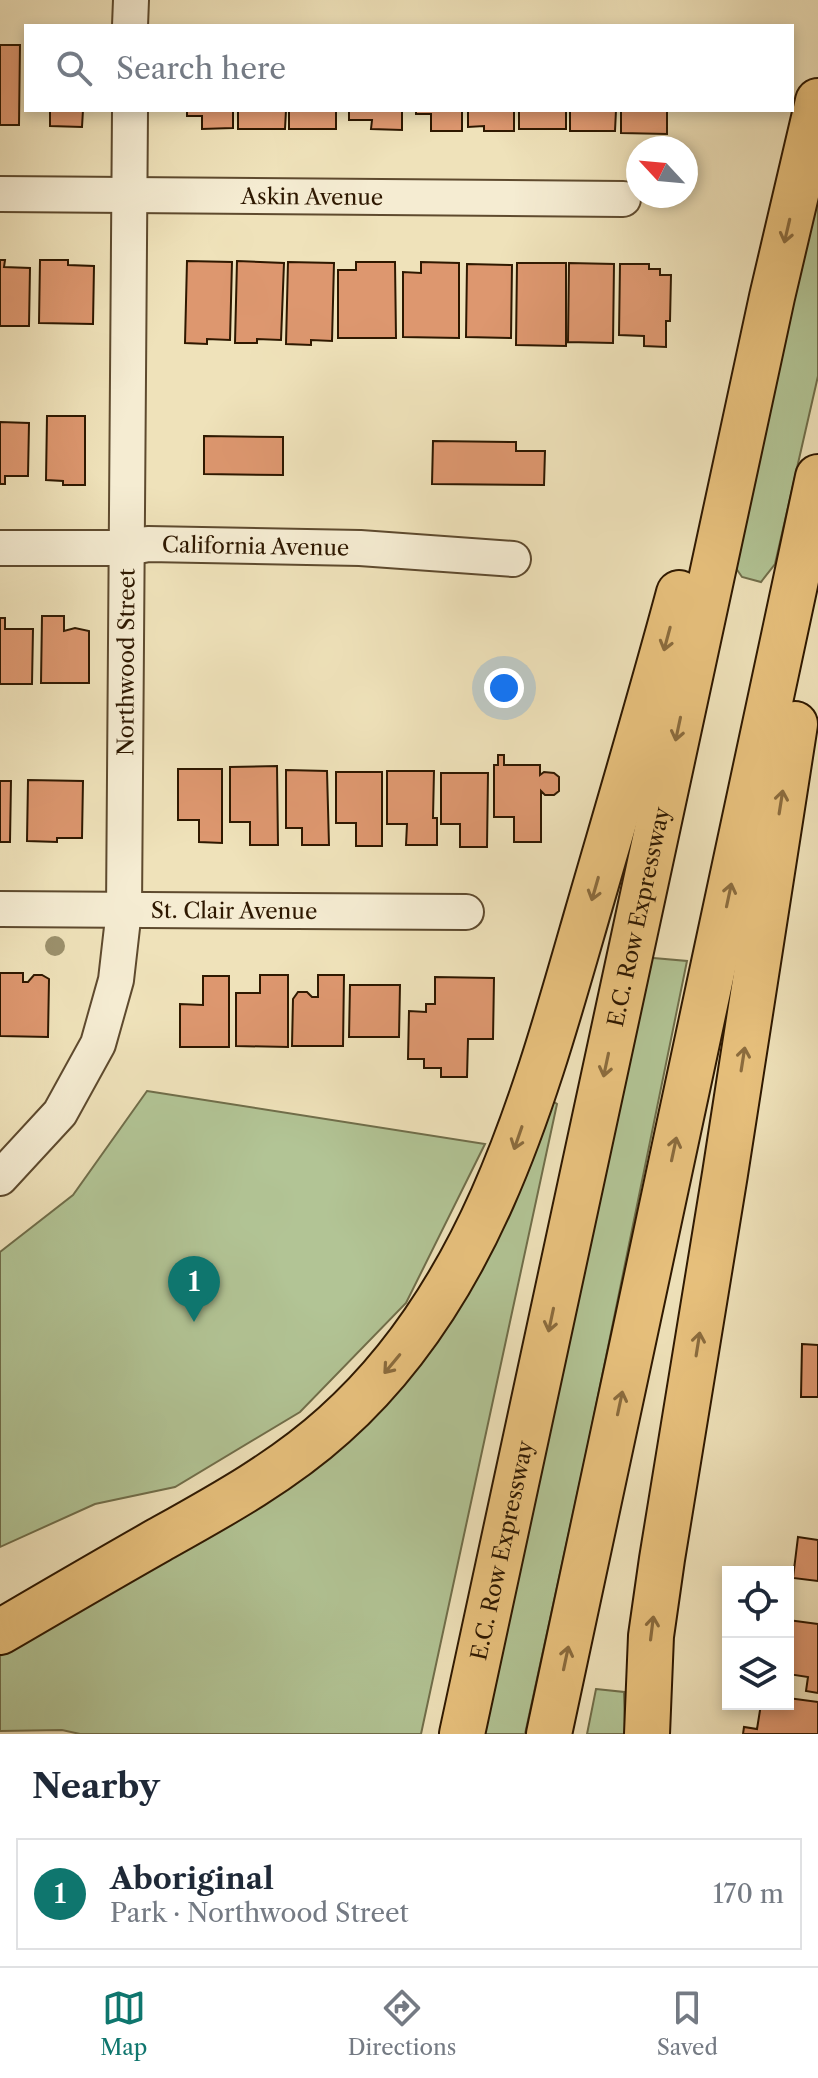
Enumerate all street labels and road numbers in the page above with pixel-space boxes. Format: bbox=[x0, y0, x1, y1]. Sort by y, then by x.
street label: Askin Avenue bbox=[240, 182, 383, 211]
street label: California Avenue bbox=[162, 531, 349, 561]
street label: Northwood Street bbox=[112, 568, 140, 756]
street label: E.C. Row Expressway bbox=[601, 804, 675, 1029]
street label: St. Clair Avenue bbox=[151, 896, 317, 925]
street label: E.C. Row Expressway bbox=[465, 1437, 539, 1663]

